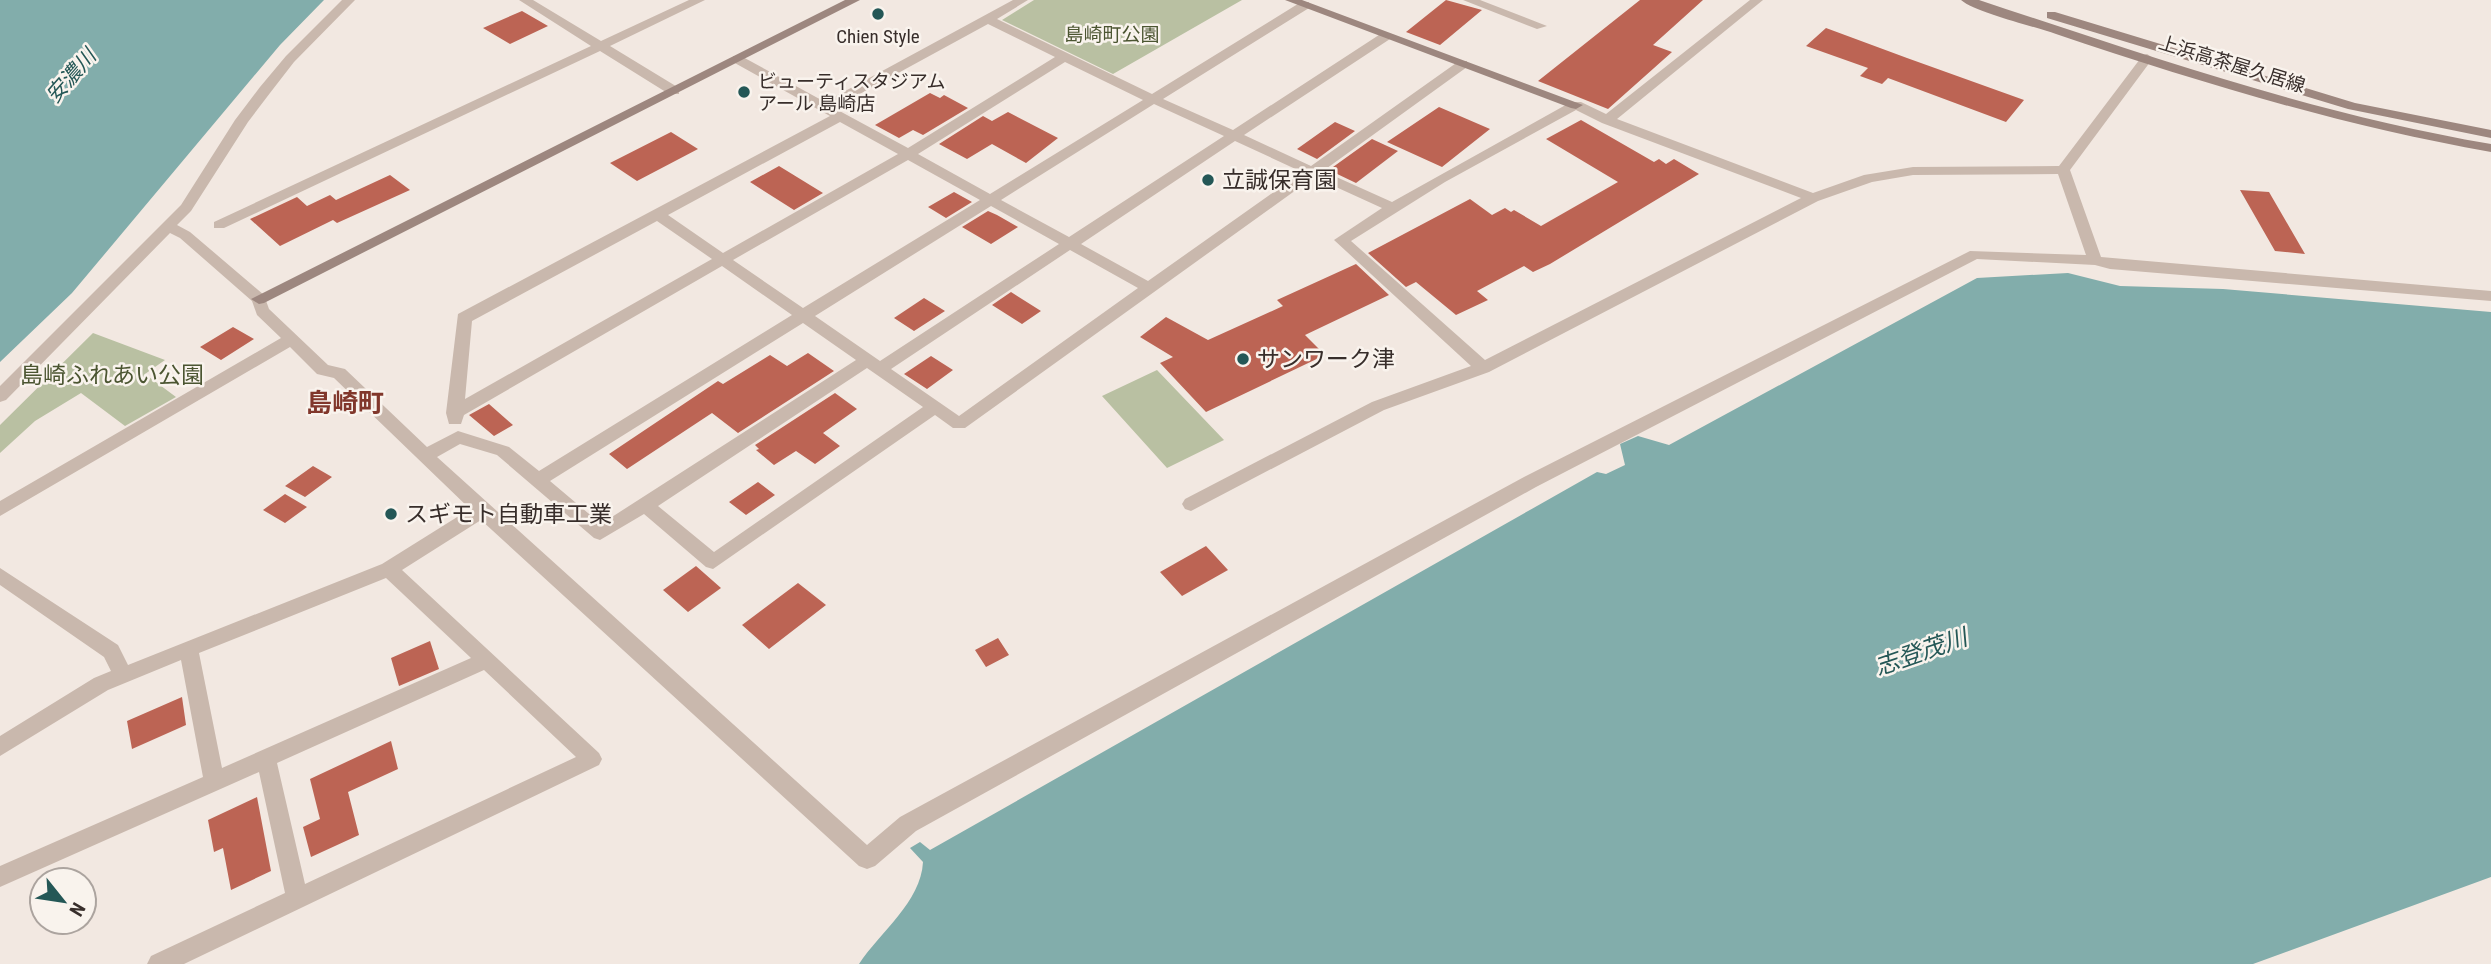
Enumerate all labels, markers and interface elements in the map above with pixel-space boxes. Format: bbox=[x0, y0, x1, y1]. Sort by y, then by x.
marker: Chien Style bbox=[870, 6, 886, 22]
park label: 島崎町公園 bbox=[1064, 23, 1160, 46]
place label: Chien Style bbox=[836, 25, 920, 48]
street label: 上浜高茶屋久居線 bbox=[2156, 31, 2308, 97]
water label: 安濃川 bbox=[41, 43, 102, 108]
place label: ビューティスタジアム アール 島崎店 bbox=[758, 70, 946, 115]
marker: ビューティスタジアム アール 島崎店 bbox=[736, 84, 752, 100]
place label: 立誠保育園 bbox=[1222, 167, 1337, 194]
marker: 立誠保育園 bbox=[1200, 172, 1216, 188]
place label: サンワーク津 bbox=[1257, 346, 1395, 373]
marker: サンワーク津 bbox=[1235, 351, 1251, 367]
park label: 島崎ふれあい公園 bbox=[20, 362, 204, 389]
district label: 島崎町 bbox=[306, 388, 384, 418]
place label: スギモト自動車工業 bbox=[405, 501, 612, 528]
marker: スギモト自動車工業 bbox=[383, 506, 399, 522]
water label: 志登茂川 bbox=[1871, 622, 1974, 681]
north arrow bbox=[28, 866, 98, 936]
text: N bbox=[64, 898, 90, 920]

